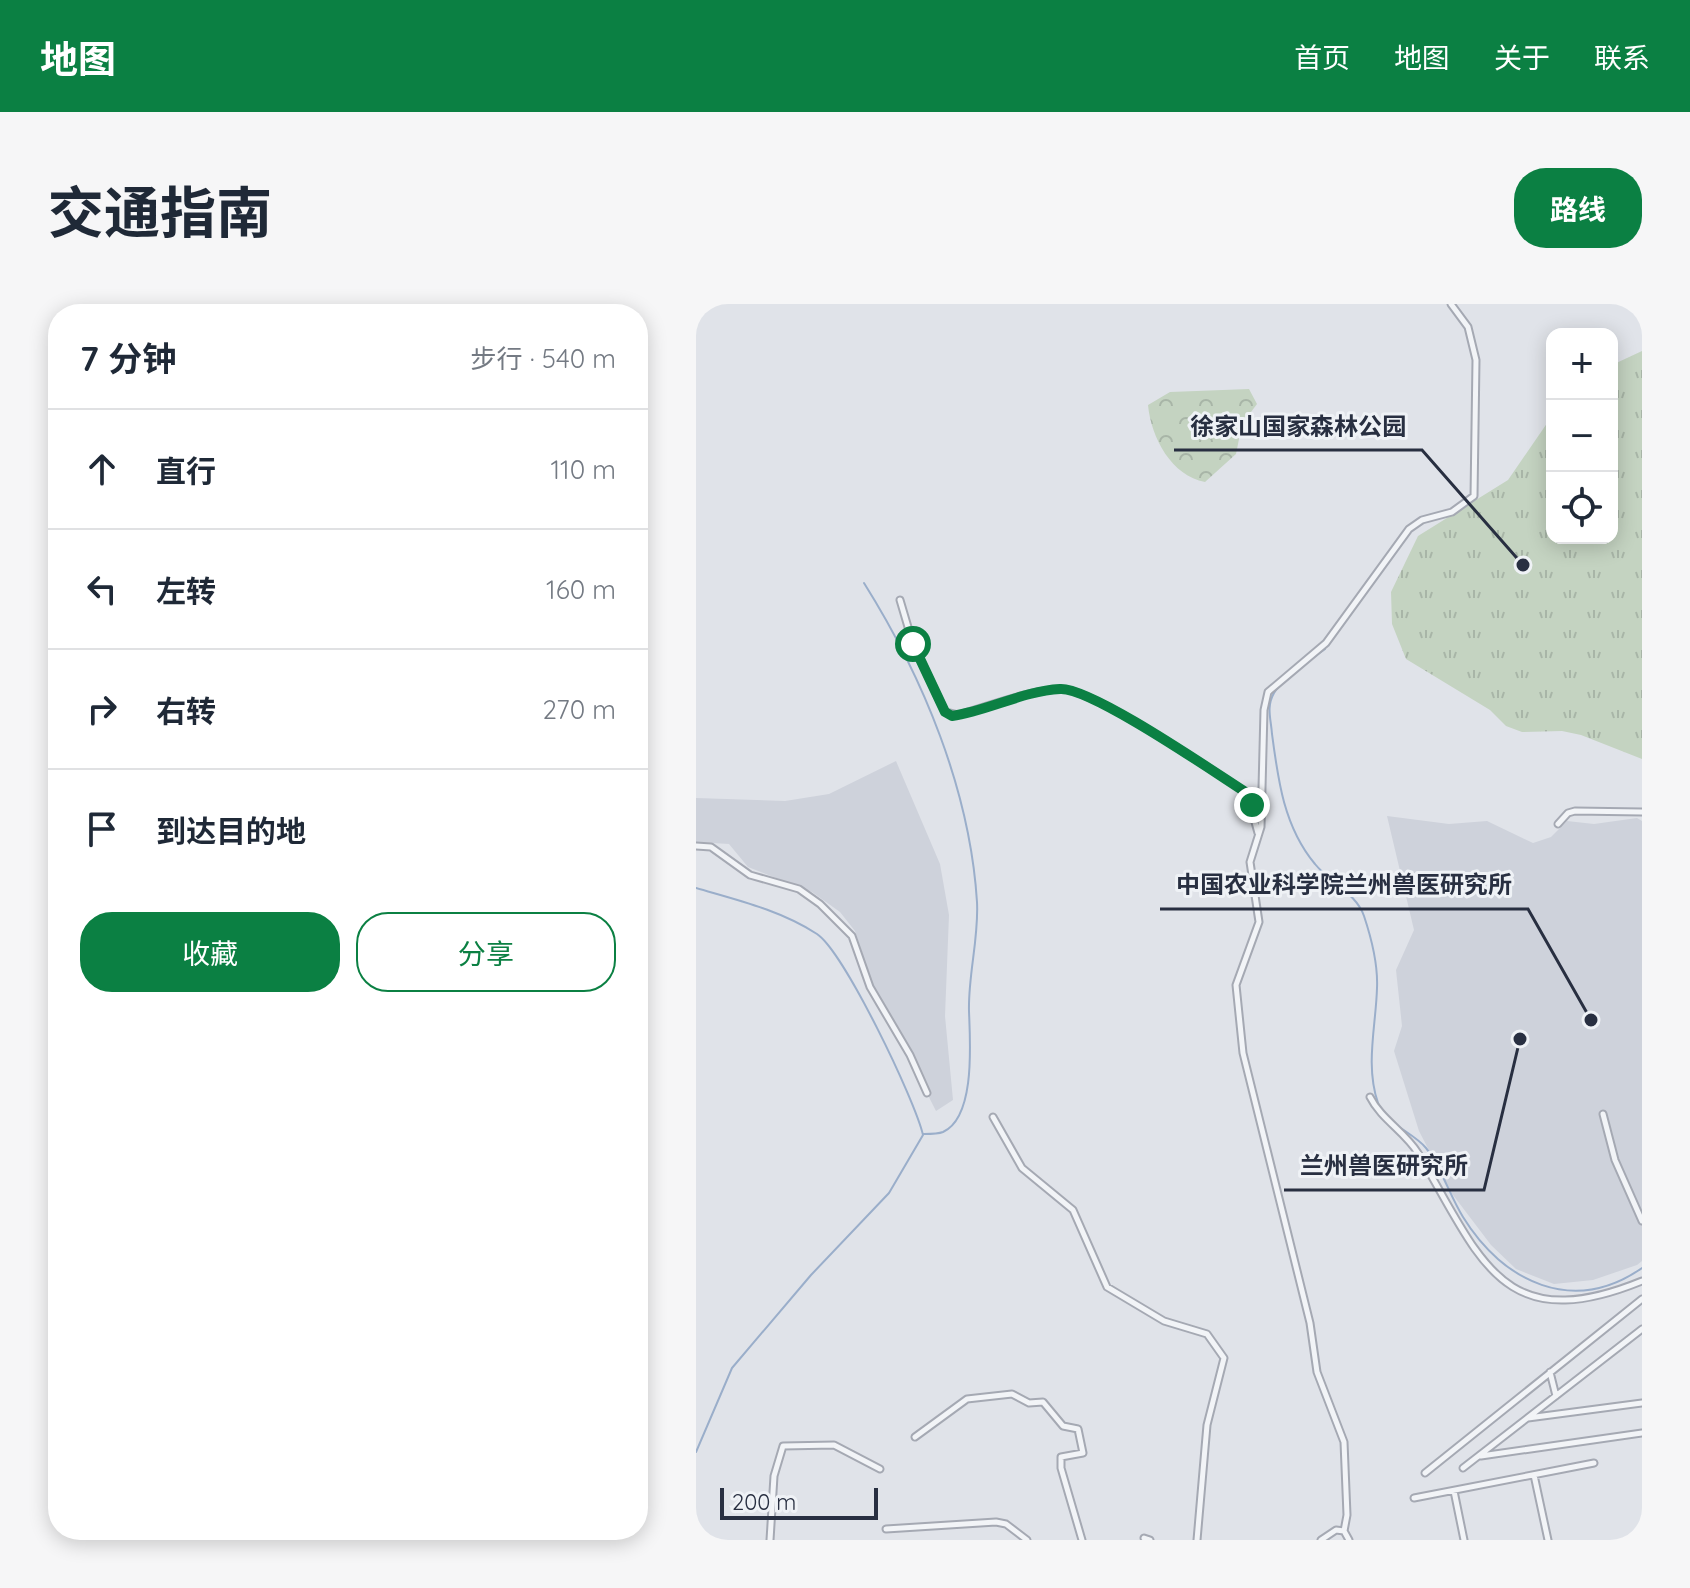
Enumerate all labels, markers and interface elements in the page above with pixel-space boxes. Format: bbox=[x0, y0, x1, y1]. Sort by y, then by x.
text: 地图 bbox=[40, 35, 116, 83]
text: 首页 bbox=[1294, 40, 1350, 75]
text: 地图 bbox=[1394, 40, 1450, 75]
text: 关于 bbox=[1494, 40, 1550, 75]
text: 联系 bbox=[1594, 40, 1650, 75]
button: 路线 bbox=[1514, 168, 1642, 248]
text: 交通指南 bbox=[48, 177, 272, 247]
map controls bbox=[1546, 328, 1618, 544]
button: + bbox=[1546, 328, 1618, 400]
text: 7 分钟 bbox=[80, 337, 176, 380]
text: 步行 · 540 m bbox=[471, 342, 616, 375]
button: − bbox=[1546, 400, 1618, 472]
callout: 徐家山国家森林公园 bbox=[1174, 402, 1422, 450]
text: 徐家山国家森林公园 bbox=[1190, 411, 1406, 441]
icon: ahead bbox=[80, 447, 124, 491]
text: 直行 bbox=[156, 452, 216, 490]
text: 110 m bbox=[550, 453, 616, 486]
button: locate bbox=[1546, 472, 1618, 544]
icon: left bbox=[80, 567, 124, 611]
text: 左转 bbox=[156, 572, 216, 610]
text: 160 m bbox=[546, 573, 616, 606]
route start bbox=[895, 626, 931, 662]
icon: right bbox=[80, 687, 124, 731]
text: 右转 bbox=[156, 692, 216, 730]
text: 270 m bbox=[542, 693, 616, 726]
route end bbox=[1234, 787, 1270, 823]
icon: arrive bbox=[80, 807, 124, 851]
text: 到达目的地 bbox=[156, 812, 306, 850]
callout: 中国农业科学院兰州兽医研究所 bbox=[1160, 861, 1528, 909]
text: 中国农业科学院兰州兽医研究所 bbox=[1176, 869, 1512, 899]
button: 收藏 bbox=[80, 912, 340, 992]
button: 分享 bbox=[356, 912, 616, 992]
callout: 兰州兽医研究所 bbox=[1284, 1142, 1484, 1190]
text: 兰州兽医研究所 bbox=[1300, 1150, 1468, 1180]
scale bar bbox=[720, 1484, 878, 1520]
text: 200 m bbox=[732, 1488, 796, 1516]

